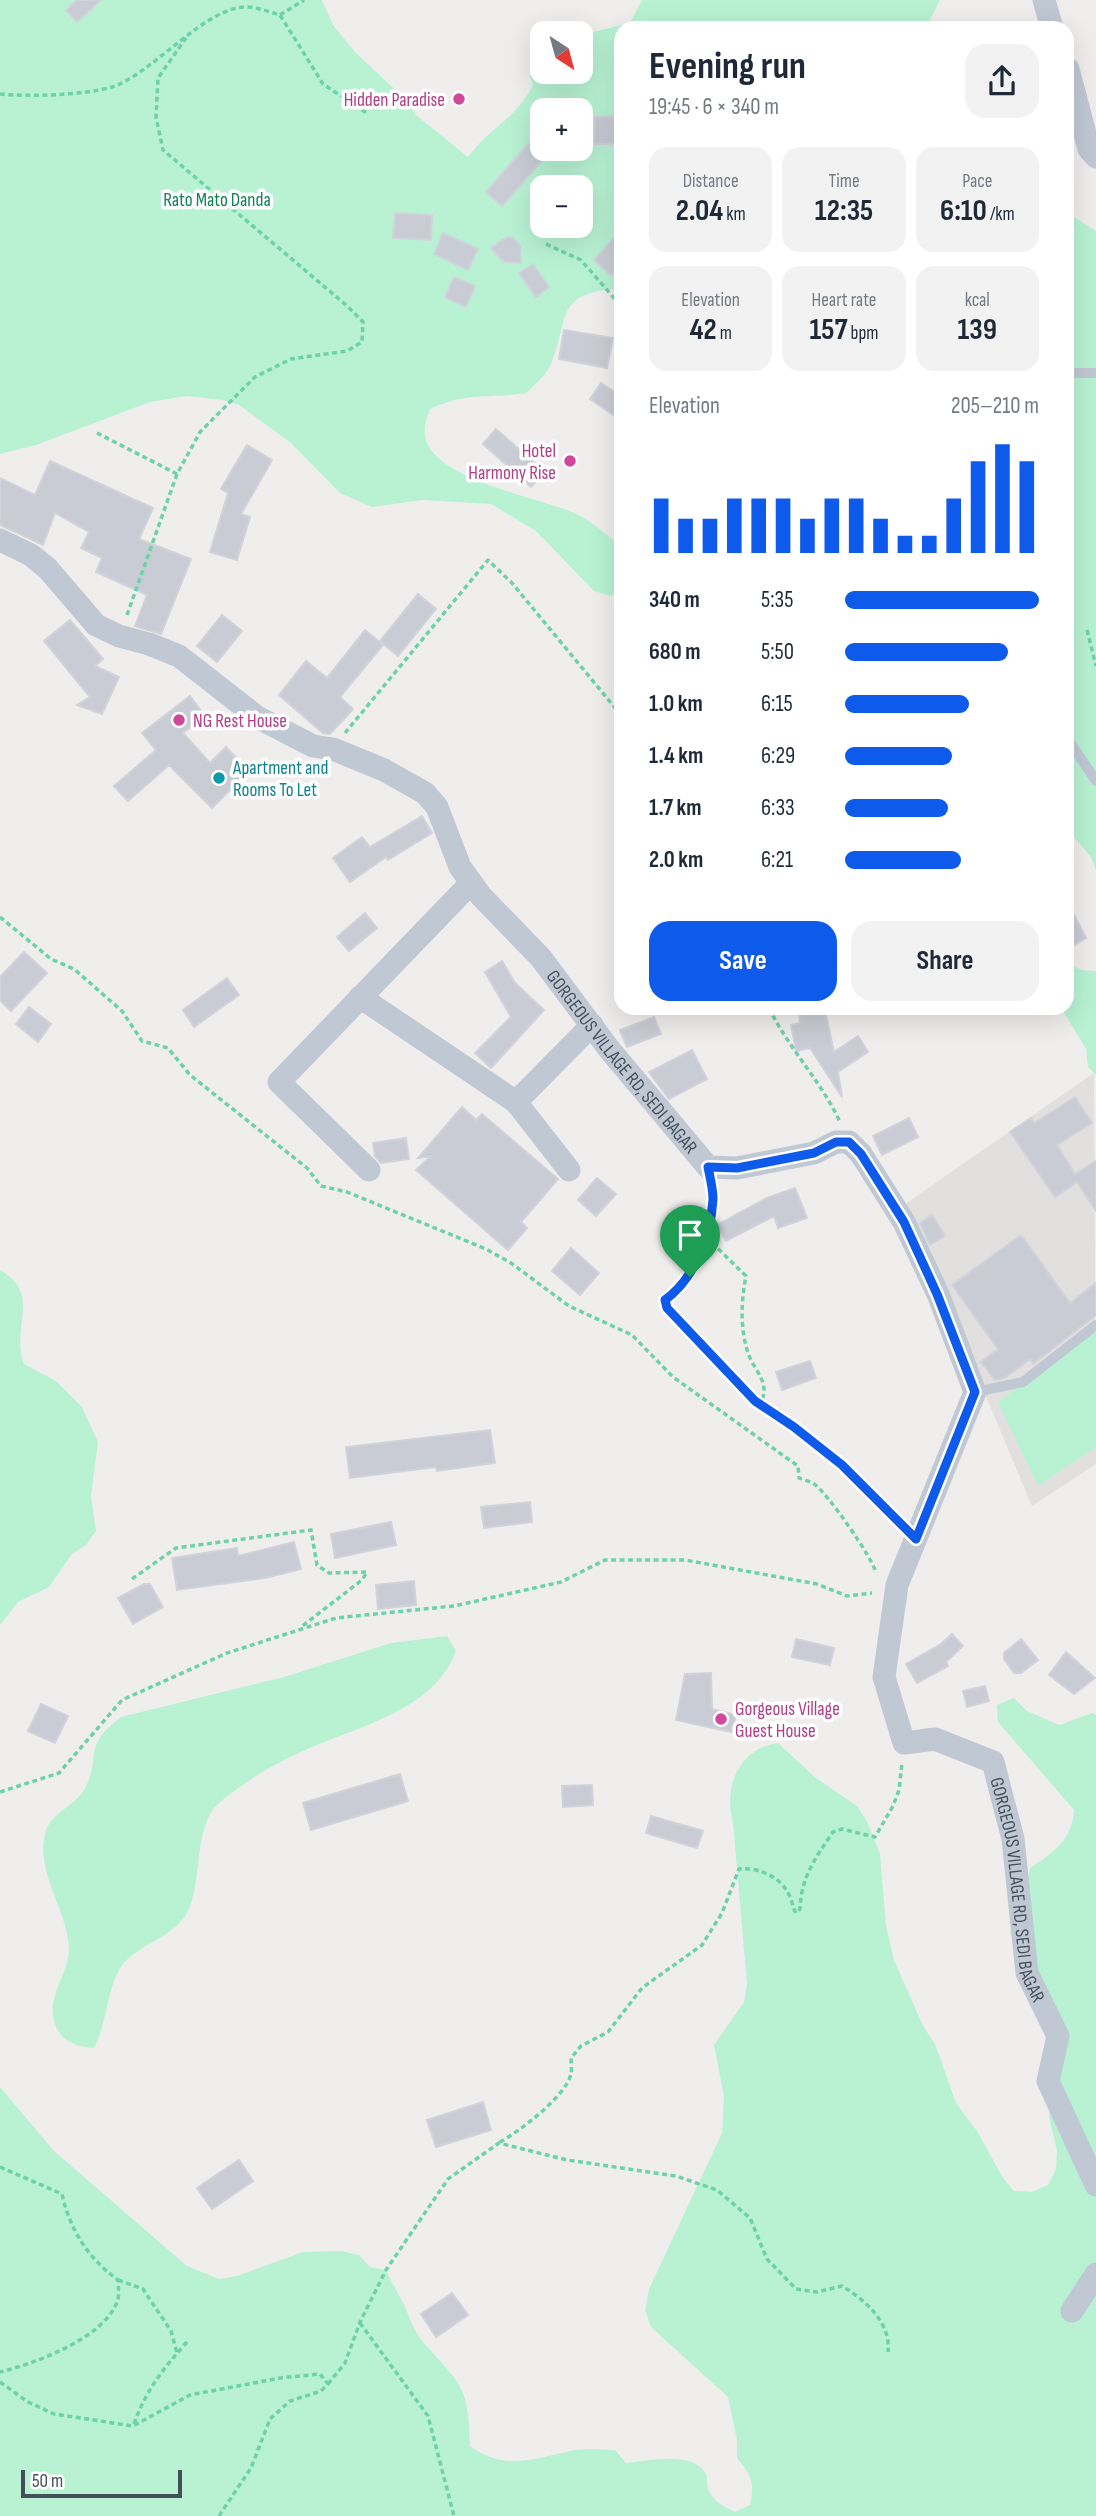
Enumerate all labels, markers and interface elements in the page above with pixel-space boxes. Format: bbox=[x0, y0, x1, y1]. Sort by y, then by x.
north arrow bbox=[530, 21, 593, 84]
map controls bbox=[530, 21, 593, 238]
text: Evening run bbox=[649, 44, 806, 89]
button: share bbox=[965, 44, 1039, 118]
place label: Hidden Paradise bbox=[344, 89, 445, 112]
marker: Hidden Paradise bbox=[451, 91, 467, 107]
text: 19:45 · 6 × 340 m bbox=[649, 93, 779, 121]
button: + bbox=[530, 98, 593, 161]
text: Distance bbox=[683, 170, 739, 193]
text: Time bbox=[828, 170, 860, 193]
text: Pace bbox=[962, 170, 992, 193]
button: − bbox=[530, 175, 593, 238]
park label: Rato Mato Danda bbox=[163, 189, 271, 212]
text: 2.04 bbox=[676, 193, 723, 229]
text: 12:35 bbox=[815, 193, 873, 229]
text: 6:10 bbox=[940, 193, 987, 229]
text: km bbox=[723, 203, 746, 226]
text: /km bbox=[987, 203, 1015, 226]
text: Elevation bbox=[681, 289, 740, 312]
text: Heart rate bbox=[812, 289, 876, 312]
text: kcal bbox=[965, 289, 990, 312]
text: 42 bbox=[689, 312, 717, 348]
text: 157 bbox=[810, 312, 848, 348]
text: 139 bbox=[958, 312, 997, 348]
text: m bbox=[717, 322, 732, 345]
text: bpm bbox=[848, 322, 878, 345]
text: Elevation bbox=[649, 392, 720, 420]
text: 205–210 m bbox=[951, 392, 1039, 420]
place label: Hotel Harmony Rise bbox=[468, 440, 556, 485]
marker: Hotel Harmony Rise bbox=[562, 453, 578, 469]
text: 340 m bbox=[649, 586, 700, 614]
text: 5:35 bbox=[761, 586, 793, 614]
text: 680 m bbox=[649, 638, 700, 666]
text: 5:50 bbox=[761, 638, 794, 666]
text: 1.0 km bbox=[649, 690, 703, 718]
text: 6:15 bbox=[761, 690, 793, 718]
place label: NG Rest House bbox=[193, 710, 287, 733]
marker: NG Rest House bbox=[171, 712, 187, 728]
text: 1.4 km bbox=[649, 742, 703, 770]
text: 6:29 bbox=[761, 742, 795, 770]
place label: Apartment and Rooms To Let bbox=[232, 757, 328, 802]
marker: Apartment and Rooms To Let bbox=[211, 770, 227, 786]
text: 1.7 km bbox=[649, 794, 702, 822]
text: 6:33 bbox=[761, 794, 795, 822]
text: 2.0 km bbox=[649, 846, 703, 874]
text: 6:21 bbox=[761, 846, 793, 874]
button: Save bbox=[649, 921, 837, 1001]
button: Share bbox=[851, 921, 1039, 1001]
street label: GORGEOUS VILLAGE RD, SEDI BAGAR bbox=[541, 966, 702, 1159]
pin bbox=[660, 1205, 720, 1277]
icon: arrive bbox=[671, 1216, 709, 1254]
place label: Gorgeous Village Guest House bbox=[735, 1698, 840, 1743]
marker: Gorgeous Village Guest House bbox=[713, 1711, 729, 1727]
street label: GORGEOUS VILLAGE RD, SEDI BAGAR bbox=[984, 1775, 1050, 2006]
scale bar bbox=[21, 2467, 182, 2499]
text: 50 m bbox=[32, 2470, 63, 2493]

